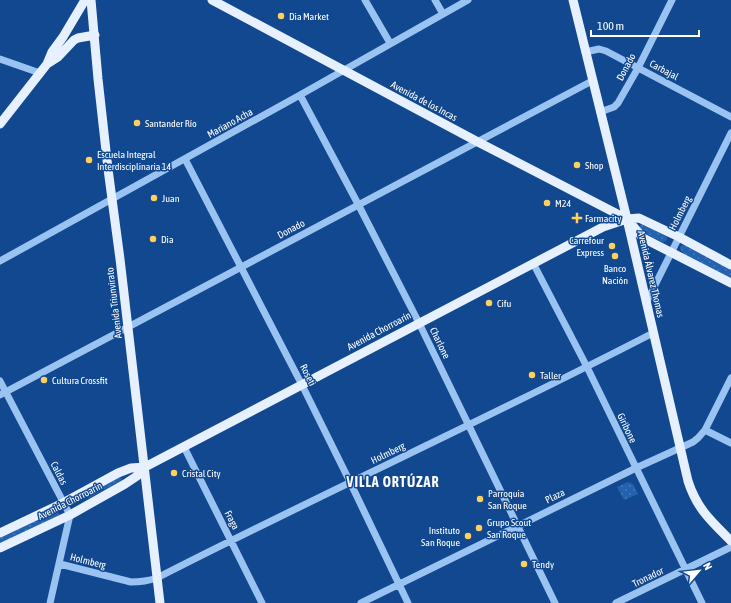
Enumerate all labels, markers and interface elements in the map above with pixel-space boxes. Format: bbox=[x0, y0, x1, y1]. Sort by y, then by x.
marker: Dia Market bbox=[276, 11, 286, 21]
place label: Dia Market bbox=[289, 11, 329, 22]
scale bar bbox=[591, 12, 699, 38]
text: 100 m bbox=[597, 19, 624, 33]
street label: Donado bbox=[614, 51, 638, 82]
street label: Carbajal bbox=[648, 58, 681, 82]
street label: Avenida de los Incas bbox=[389, 79, 459, 123]
street label: Mariano Acha bbox=[205, 106, 255, 140]
marker: Santander Río bbox=[132, 118, 142, 128]
place label: Santander Río bbox=[145, 118, 197, 129]
place label: Escuela Integral Interdisciplinaria 14 bbox=[97, 149, 171, 172]
marker: Escuela Integral Interdisciplinaria 14 bbox=[84, 155, 94, 165]
marker: Shop bbox=[572, 160, 582, 170]
place label: Shop bbox=[585, 160, 604, 171]
marker: Juan bbox=[149, 193, 159, 203]
place label: Juan bbox=[162, 193, 180, 204]
street label: Holmberg bbox=[667, 194, 694, 232]
marker: M24 bbox=[542, 198, 552, 208]
place label: M24 bbox=[555, 198, 571, 209]
marker: Farmacity bbox=[572, 213, 582, 223]
place label: Farmacity bbox=[585, 213, 621, 224]
street label: Donado bbox=[276, 217, 307, 241]
street label: Avenida Álvarez Thomas bbox=[636, 229, 666, 319]
marker: Dia bbox=[148, 234, 158, 244]
place label: Dia bbox=[161, 234, 174, 245]
place label: Carrefour Express bbox=[569, 235, 605, 258]
marker: Carrefour Express bbox=[607, 241, 617, 251]
marker: Banco Nación bbox=[610, 251, 620, 261]
place label: Banco Nación bbox=[602, 263, 628, 286]
street label: Avenida Triunvirato bbox=[104, 267, 124, 339]
marker: Cifu bbox=[484, 298, 494, 308]
place label: Cifu bbox=[497, 298, 512, 309]
street label: Avenida Chorroarín bbox=[345, 309, 413, 352]
street label: Charlone bbox=[428, 325, 453, 361]
street label: Roseti bbox=[298, 362, 318, 388]
marker: Taller bbox=[527, 370, 537, 380]
place label: Taller bbox=[540, 370, 562, 381]
marker: Cultura Crossfit bbox=[39, 375, 49, 385]
place label: Cultura Crossfit bbox=[52, 375, 108, 386]
street label: Giribone bbox=[615, 411, 639, 445]
street label: Holmberg bbox=[369, 440, 407, 466]
street label: Caldas bbox=[48, 460, 70, 487]
marker: Cristal City bbox=[169, 468, 179, 478]
place label: Cristal City bbox=[182, 468, 221, 479]
district label: VILLA ORTÚZAR bbox=[346, 473, 439, 490]
street label: Avenida Chorroarín bbox=[36, 480, 104, 522]
street label: Plaza bbox=[543, 486, 567, 505]
place label: Parroquia San Roque bbox=[488, 488, 527, 511]
marker: Parroquia San Roque bbox=[475, 494, 485, 504]
street label: Fraga bbox=[223, 509, 242, 532]
place label: Grupo Scout San Roque bbox=[487, 517, 531, 540]
marker: Grupo Scout San Roque bbox=[474, 523, 484, 533]
place label: Instituto San Roque bbox=[421, 525, 460, 548]
marker: Instituto San Roque bbox=[463, 531, 473, 541]
street label: Holmberg bbox=[69, 551, 108, 571]
north arrow bbox=[679, 551, 719, 591]
marker: Tendy bbox=[519, 559, 529, 569]
place label: Tendy bbox=[532, 559, 554, 570]
text: N bbox=[701, 561, 715, 572]
street label: Tronador bbox=[631, 564, 666, 589]

